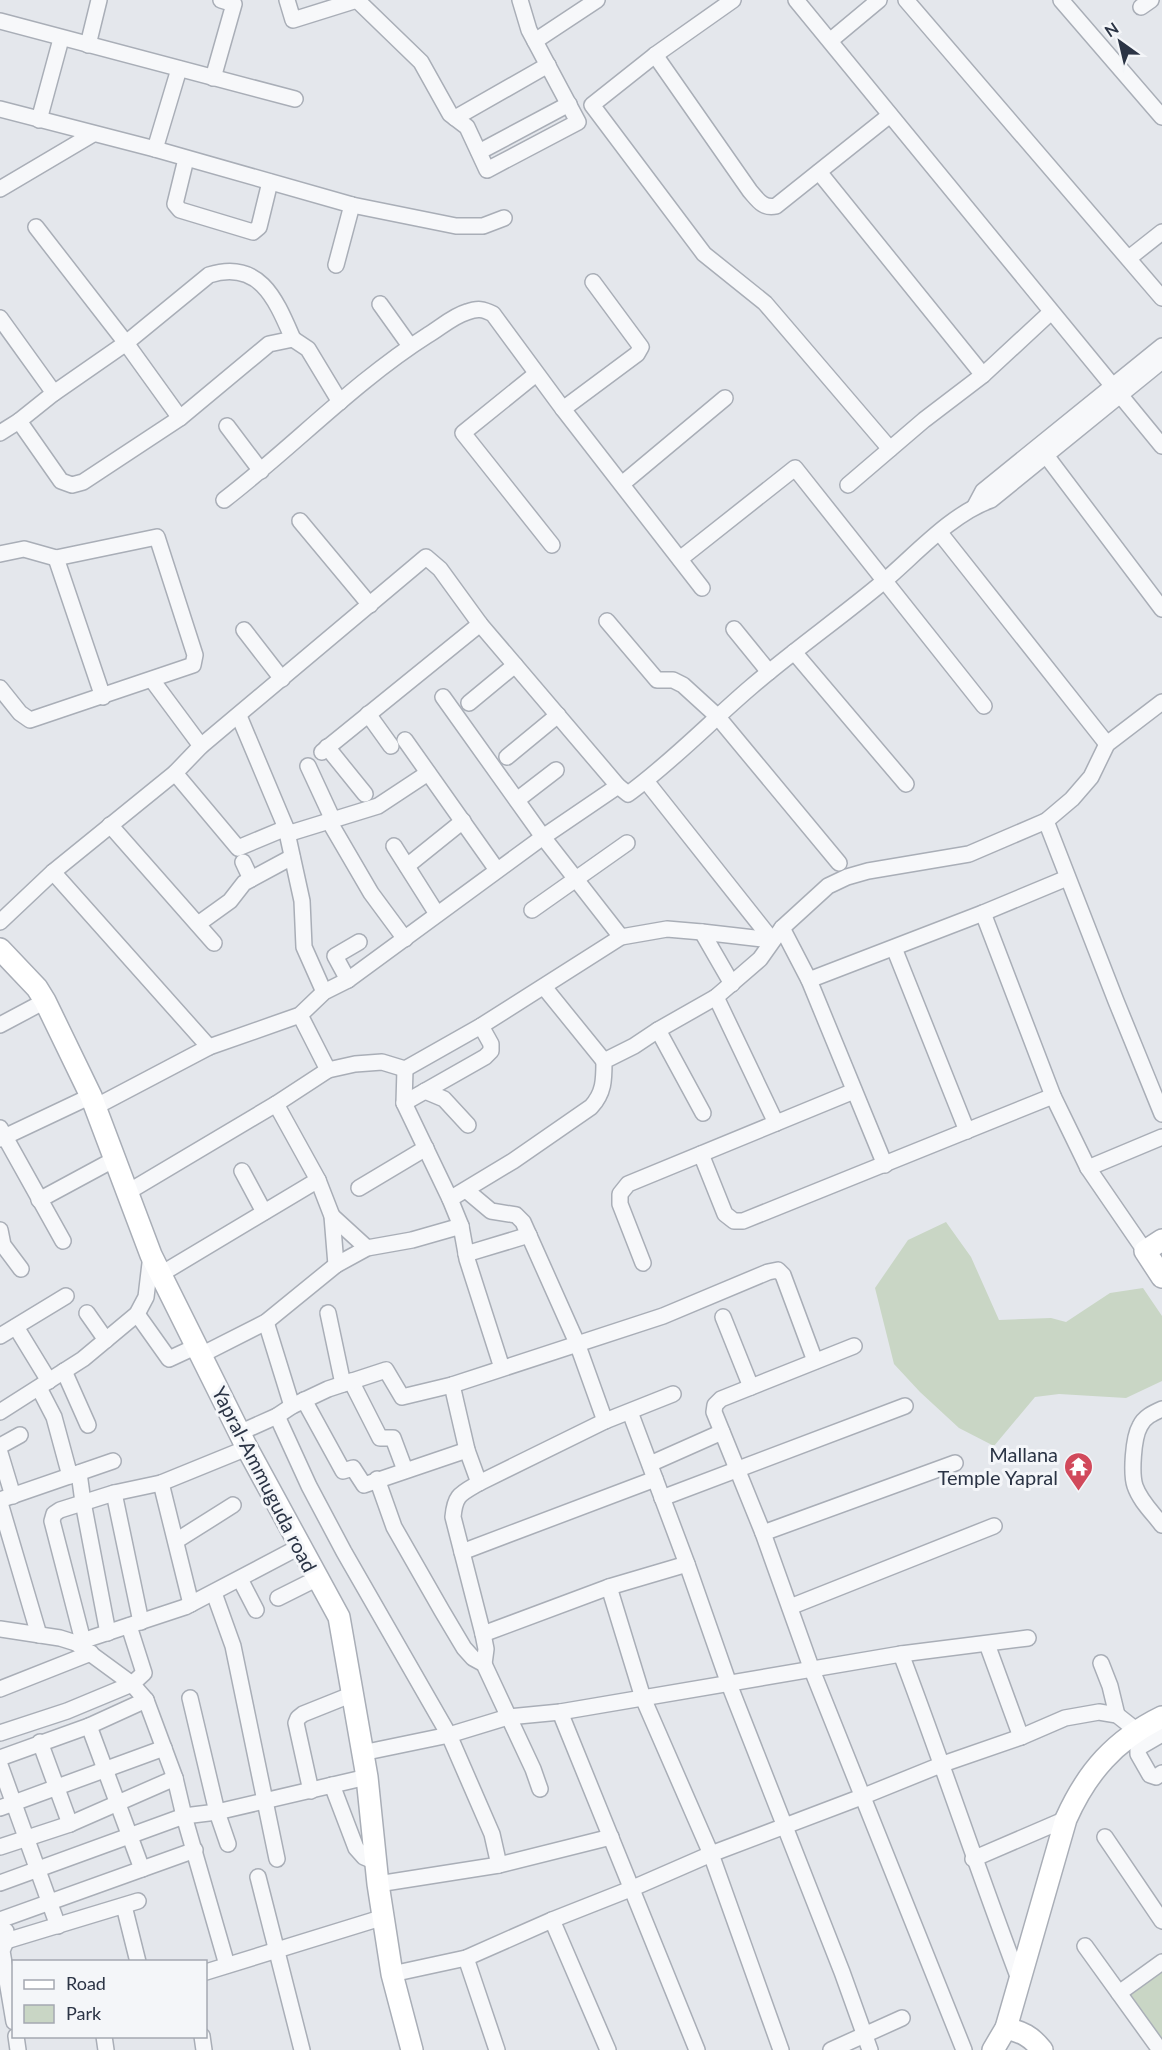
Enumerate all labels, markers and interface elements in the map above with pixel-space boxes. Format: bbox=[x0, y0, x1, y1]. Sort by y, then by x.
north arrow bbox=[1090, 12, 1150, 72]
text: N bbox=[1101, 18, 1122, 40]
street label: Yapral-Ammuguda road bbox=[208, 1382, 322, 1576]
place label: Mallana Temple Yapral bbox=[938, 1442, 1058, 1489]
temple icon: Mallana Temple Yapral bbox=[1063, 1450, 1095, 1492]
legend bbox=[12, 1960, 207, 2038]
text: Road bbox=[66, 1972, 106, 1994]
text: Park bbox=[66, 2002, 102, 2024]

